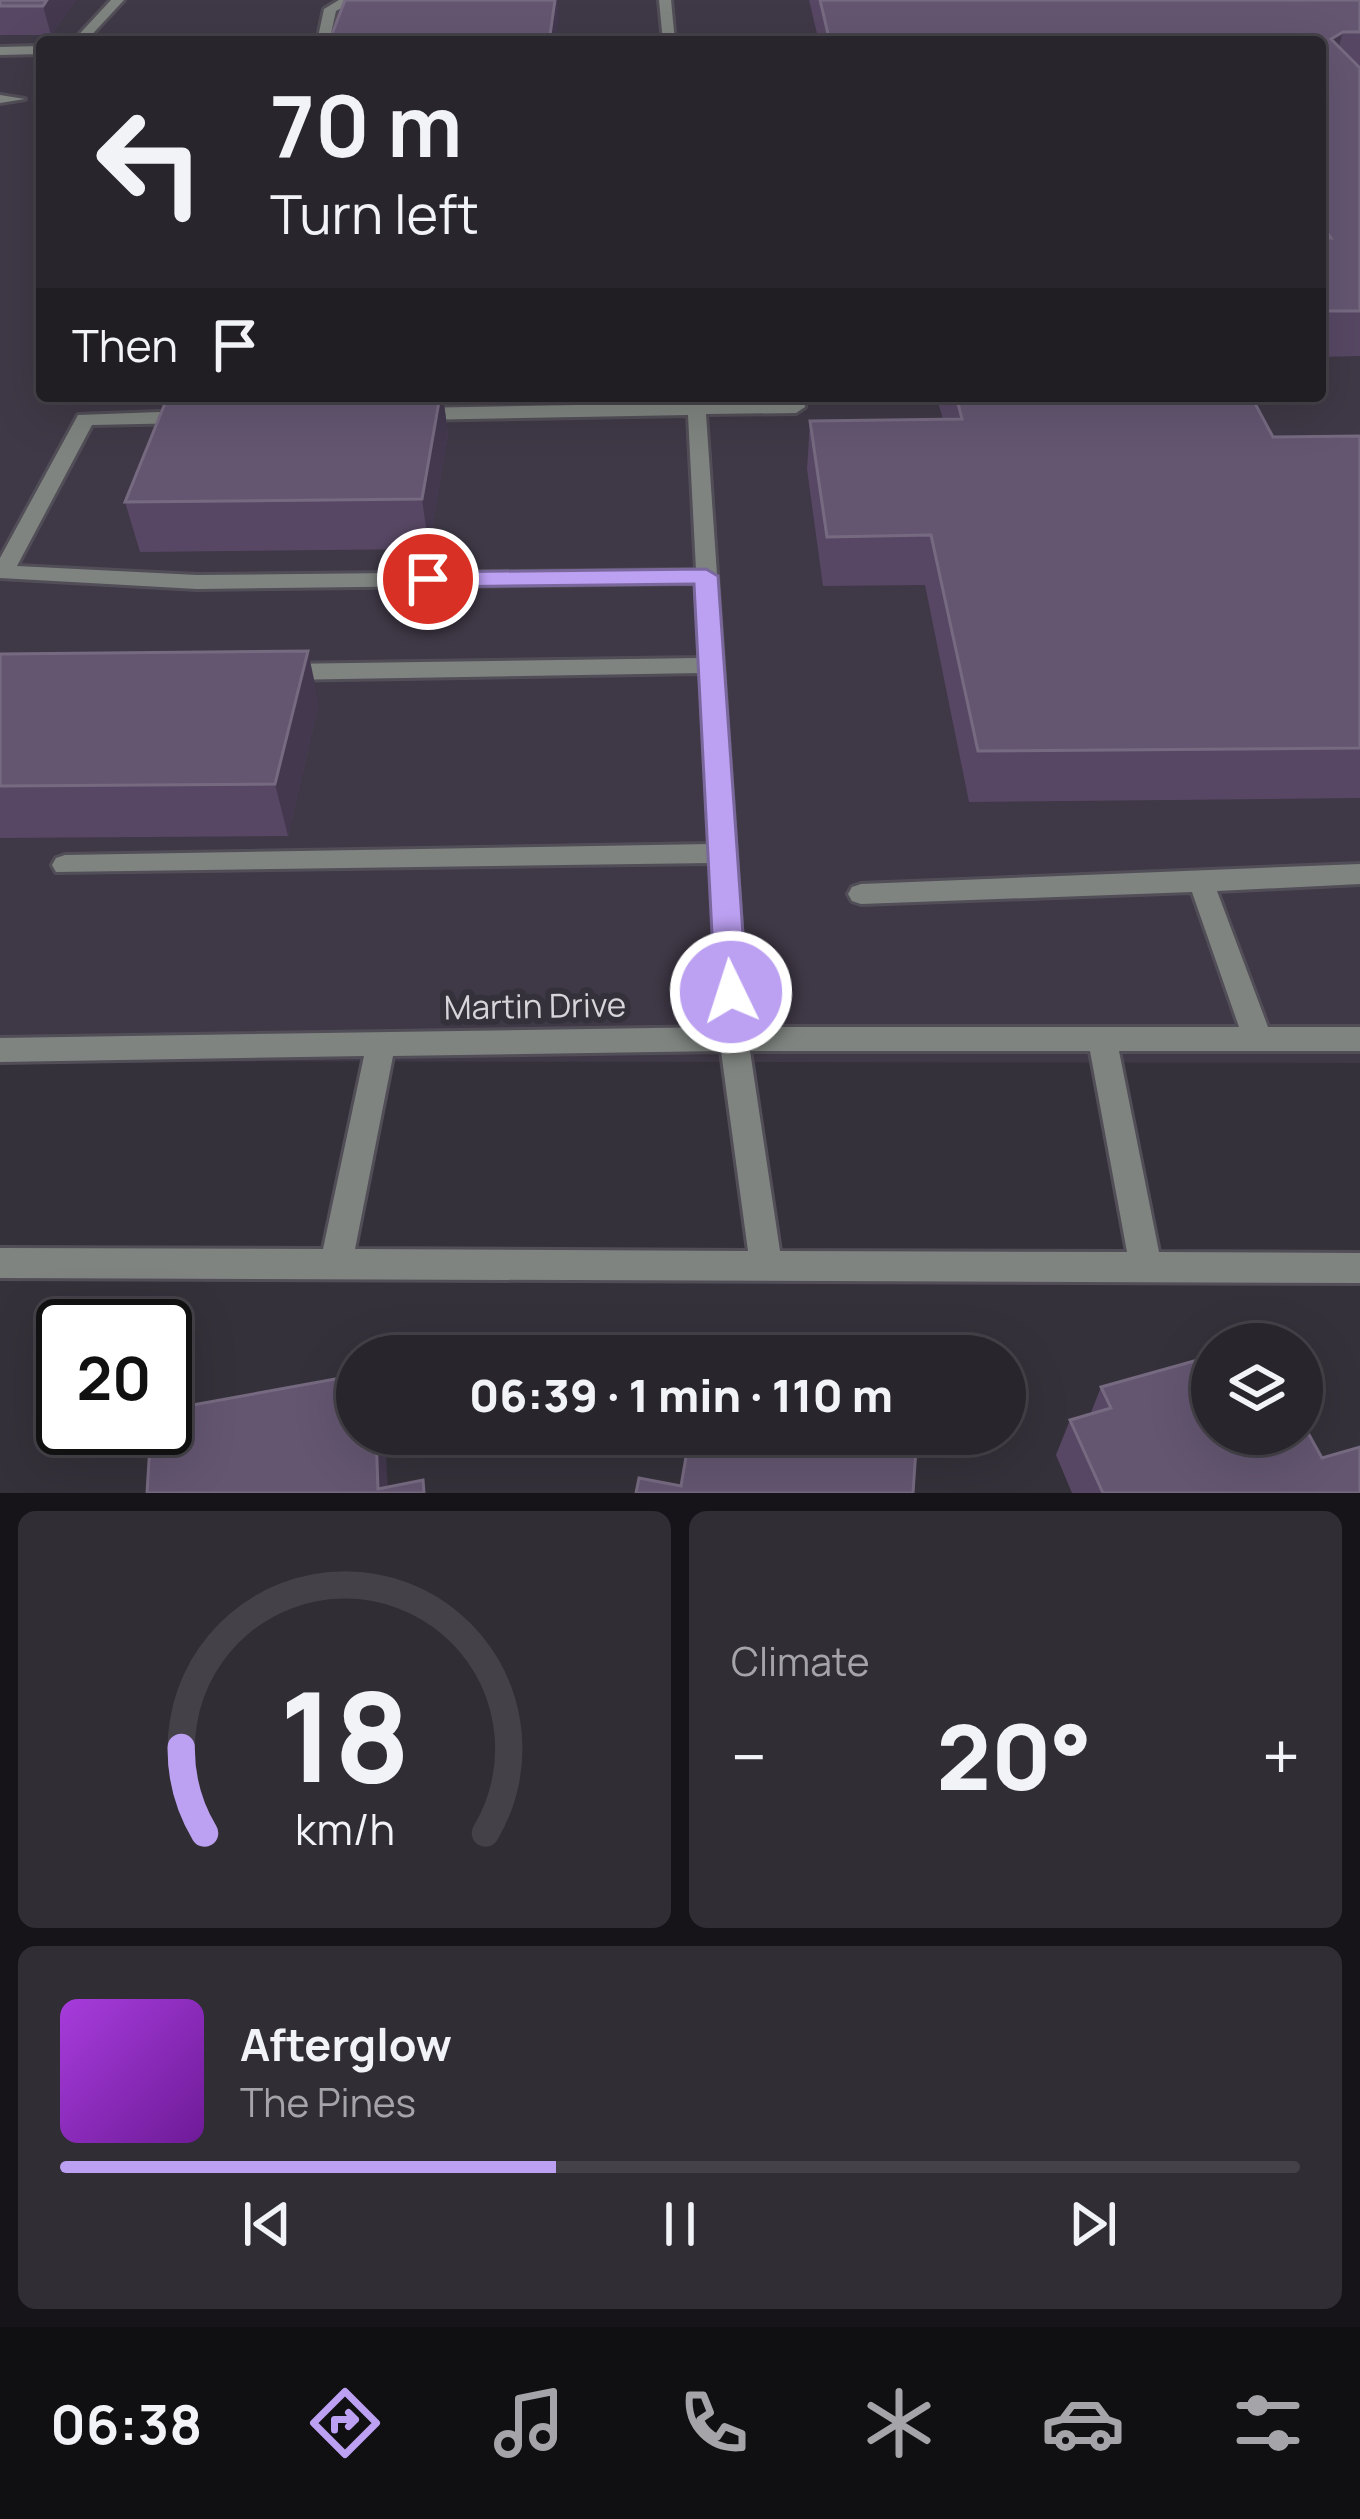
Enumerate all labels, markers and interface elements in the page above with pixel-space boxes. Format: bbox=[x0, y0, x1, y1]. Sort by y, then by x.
text: 70 m bbox=[270, 67, 462, 182]
icon: left bbox=[72, 84, 228, 240]
text: Turn left bbox=[270, 176, 479, 250]
icon: arrive bbox=[202, 312, 268, 378]
text: Then bbox=[72, 314, 178, 376]
pin bbox=[377, 528, 479, 630]
icon: arrive bbox=[395, 546, 461, 612]
position arrow bbox=[668, 929, 794, 1055]
street label: Martin Drive bbox=[443, 981, 626, 1030]
speed limit sign: 20 bbox=[36, 1299, 192, 1455]
map controls bbox=[1191, 1323, 1323, 1455]
button: layers bbox=[1191, 1323, 1323, 1455]
text: 06:39 · 1 min · 110 m bbox=[469, 1364, 893, 1426]
text: Climate bbox=[731, 1634, 870, 1688]
text: 18 bbox=[279, 1649, 410, 1819]
text: 20° bbox=[937, 1694, 1092, 1817]
text: − bbox=[731, 1711, 767, 1801]
text: + bbox=[1262, 1711, 1300, 1801]
text: km/h bbox=[295, 1798, 394, 1857]
text: Afterglow bbox=[240, 2013, 452, 2075]
text: The Pines bbox=[240, 2075, 416, 2129]
icon: previous bbox=[234, 2191, 300, 2257]
icon: pause bbox=[647, 2191, 713, 2257]
icon: next bbox=[1060, 2191, 1126, 2257]
icon: directions bbox=[303, 2381, 387, 2465]
icon: music bbox=[487, 2381, 571, 2465]
icon: phone bbox=[672, 2381, 756, 2465]
icon: climate bbox=[857, 2381, 941, 2465]
icon: car bbox=[1041, 2381, 1125, 2465]
icon: filters bbox=[1226, 2381, 1310, 2465]
text: 06:38 bbox=[50, 2386, 202, 2460]

